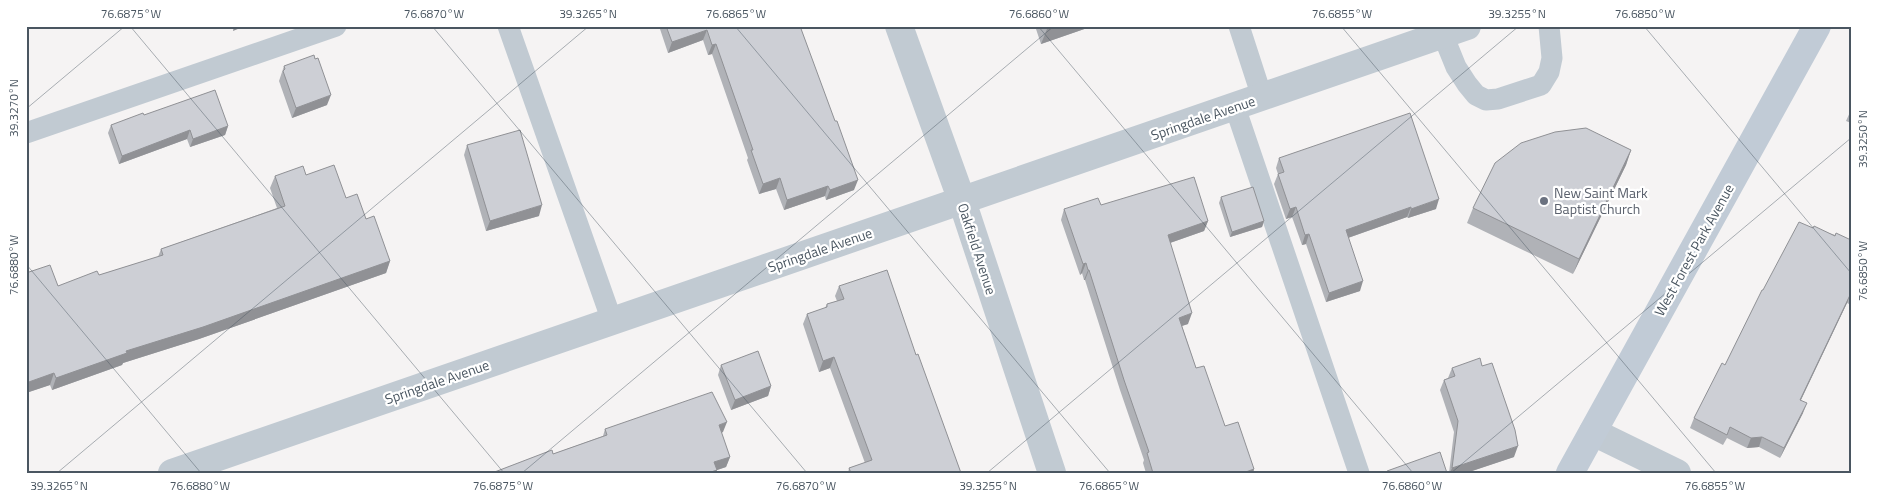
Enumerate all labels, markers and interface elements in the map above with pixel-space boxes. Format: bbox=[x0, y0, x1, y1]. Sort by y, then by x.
text: 76.6875°W bbox=[101, 4, 161, 23]
text: 76.6870°W bbox=[404, 4, 464, 23]
text: 39.3265°N bbox=[559, 4, 617, 23]
text: 76.6865°W bbox=[706, 4, 766, 23]
text: 76.6860°W bbox=[1009, 4, 1069, 23]
text: 76.6855°W bbox=[1312, 4, 1372, 23]
text: 39.3255°N bbox=[1488, 4, 1546, 23]
text: 76.6850°W bbox=[1615, 4, 1675, 23]
text: 39.3270°N bbox=[4, 79, 23, 137]
street label: Springdale Avenue bbox=[1148, 90, 1258, 145]
text: 39.3250°N bbox=[1853, 110, 1872, 168]
street label: West Forest Park Avenue bbox=[1648, 180, 1739, 320]
place label: New Saint Mark Baptist Church bbox=[1554, 182, 1648, 219]
marker: New Saint Mark Baptist Church bbox=[1538, 195, 1550, 207]
street label: Oakfield Avenue bbox=[953, 200, 1002, 297]
street label: Springdale Avenue bbox=[765, 222, 875, 277]
text: 76.6880°W bbox=[4, 235, 23, 295]
text: 76.6850°W bbox=[1853, 241, 1872, 301]
street label: Springdale Avenue bbox=[382, 354, 492, 409]
text: 39.3265°N bbox=[30, 476, 88, 495]
text: 76.6880°W bbox=[170, 476, 230, 495]
text: 76.6875°W bbox=[473, 476, 533, 495]
text: 76.6870°W bbox=[776, 476, 836, 495]
text: 39.3255°N bbox=[959, 476, 1017, 495]
text: 76.6865°W bbox=[1079, 476, 1139, 495]
text: 76.6860°W bbox=[1382, 476, 1442, 495]
text: 76.6855°W bbox=[1685, 476, 1745, 495]

